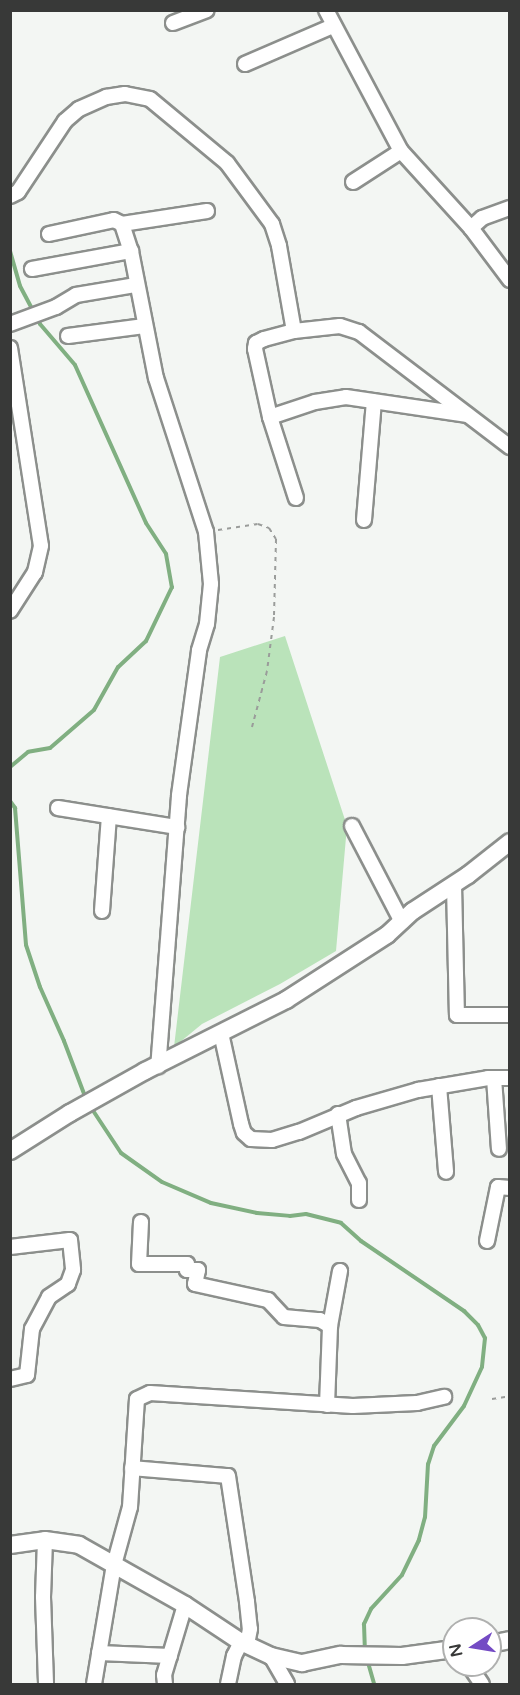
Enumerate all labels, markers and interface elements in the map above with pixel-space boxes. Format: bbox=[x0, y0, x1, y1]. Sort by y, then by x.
north arrow bbox=[442, 1617, 502, 1677]
text: N bbox=[445, 1642, 467, 1659]

